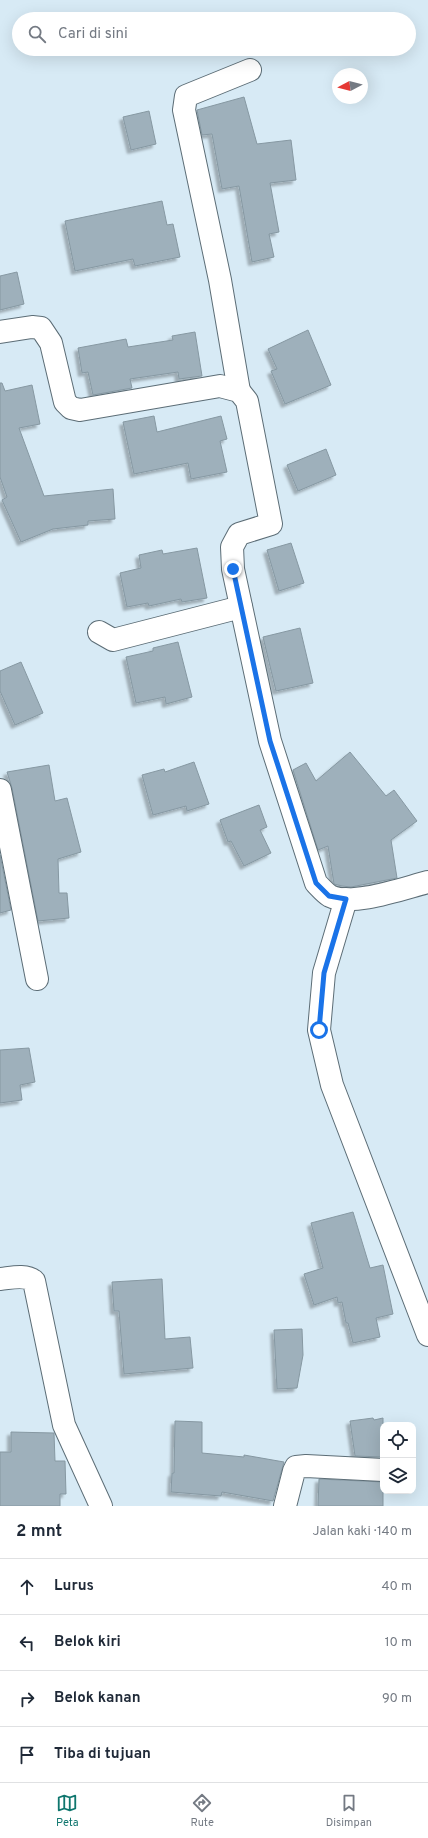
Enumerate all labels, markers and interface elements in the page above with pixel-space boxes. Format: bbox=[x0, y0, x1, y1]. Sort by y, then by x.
search box bbox=[12, 12, 416, 56]
icon: search bbox=[26, 23, 48, 45]
text: Cari di sini bbox=[58, 25, 128, 44]
north arrow bbox=[332, 68, 368, 104]
route end bbox=[224, 560, 242, 578]
route start bbox=[310, 1021, 328, 1039]
map controls bbox=[380, 1422, 416, 1494]
button: locate bbox=[380, 1422, 416, 1458]
button: layers bbox=[380, 1458, 416, 1494]
text: 2 mnt bbox=[16, 1521, 62, 1543]
text: Jalan kaki · 140 m bbox=[312, 1524, 412, 1540]
icon: ahead bbox=[16, 1576, 38, 1598]
text: Lurus bbox=[54, 1577, 94, 1596]
text: 40 m bbox=[382, 1579, 412, 1595]
icon: left bbox=[16, 1632, 38, 1654]
text: Belok kiri bbox=[54, 1633, 121, 1652]
text: 10 m bbox=[385, 1635, 412, 1651]
icon: right bbox=[16, 1688, 38, 1710]
text: Belok kanan bbox=[54, 1689, 141, 1708]
text: 90 m bbox=[382, 1691, 412, 1707]
icon: arrive bbox=[16, 1744, 38, 1766]
text: Tiba di tujuan bbox=[54, 1745, 151, 1764]
tab: Peta bbox=[56, 1792, 79, 1830]
tab: Rute bbox=[191, 1792, 214, 1830]
tab: Disimpan bbox=[326, 1792, 372, 1830]

